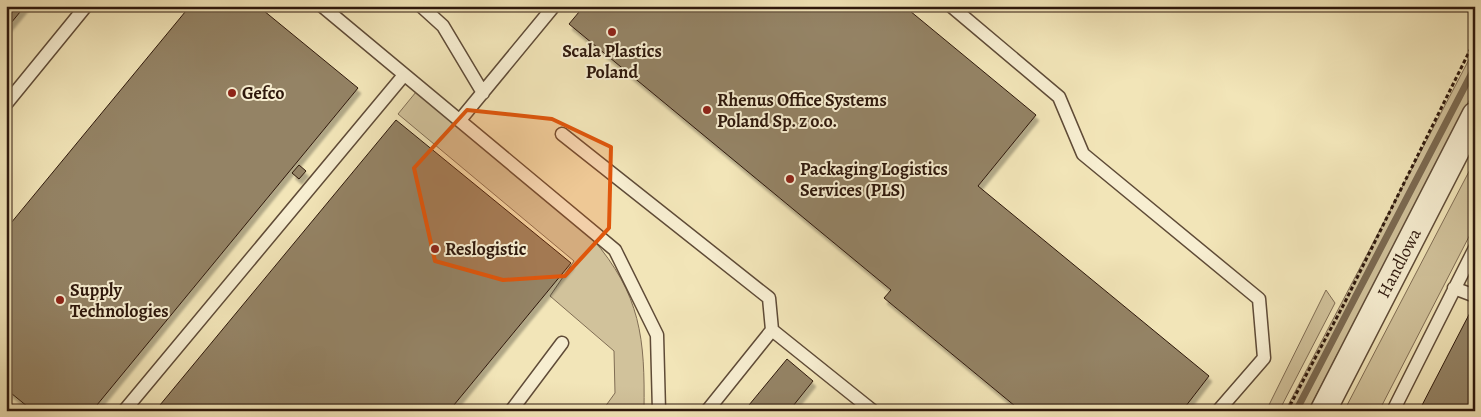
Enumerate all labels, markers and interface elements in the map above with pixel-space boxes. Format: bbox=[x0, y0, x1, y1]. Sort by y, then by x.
marker: Scala Plastics Poland bbox=[606, 26, 618, 38]
place label: Scala Plastics Poland bbox=[562, 39, 662, 84]
place label: Gefco bbox=[242, 81, 285, 105]
marker: Gefco bbox=[226, 87, 238, 99]
place label: Rhenus Office Systems Poland Sp. z o.o. bbox=[717, 88, 887, 133]
marker: Rhenus Office Systems Poland Sp. z o.o. bbox=[701, 104, 713, 116]
place label: Packaging Logistics Services (PLS) bbox=[800, 157, 948, 202]
marker: Packaging Logistics Services (PLS) bbox=[784, 173, 796, 185]
street label: Handlowa bbox=[1371, 224, 1427, 302]
place label: Reslogistic bbox=[445, 237, 527, 261]
marker: Reslogistic bbox=[429, 243, 441, 255]
place label: Supply Technologies bbox=[70, 278, 169, 323]
marker: Supply Technologies bbox=[54, 294, 66, 306]

